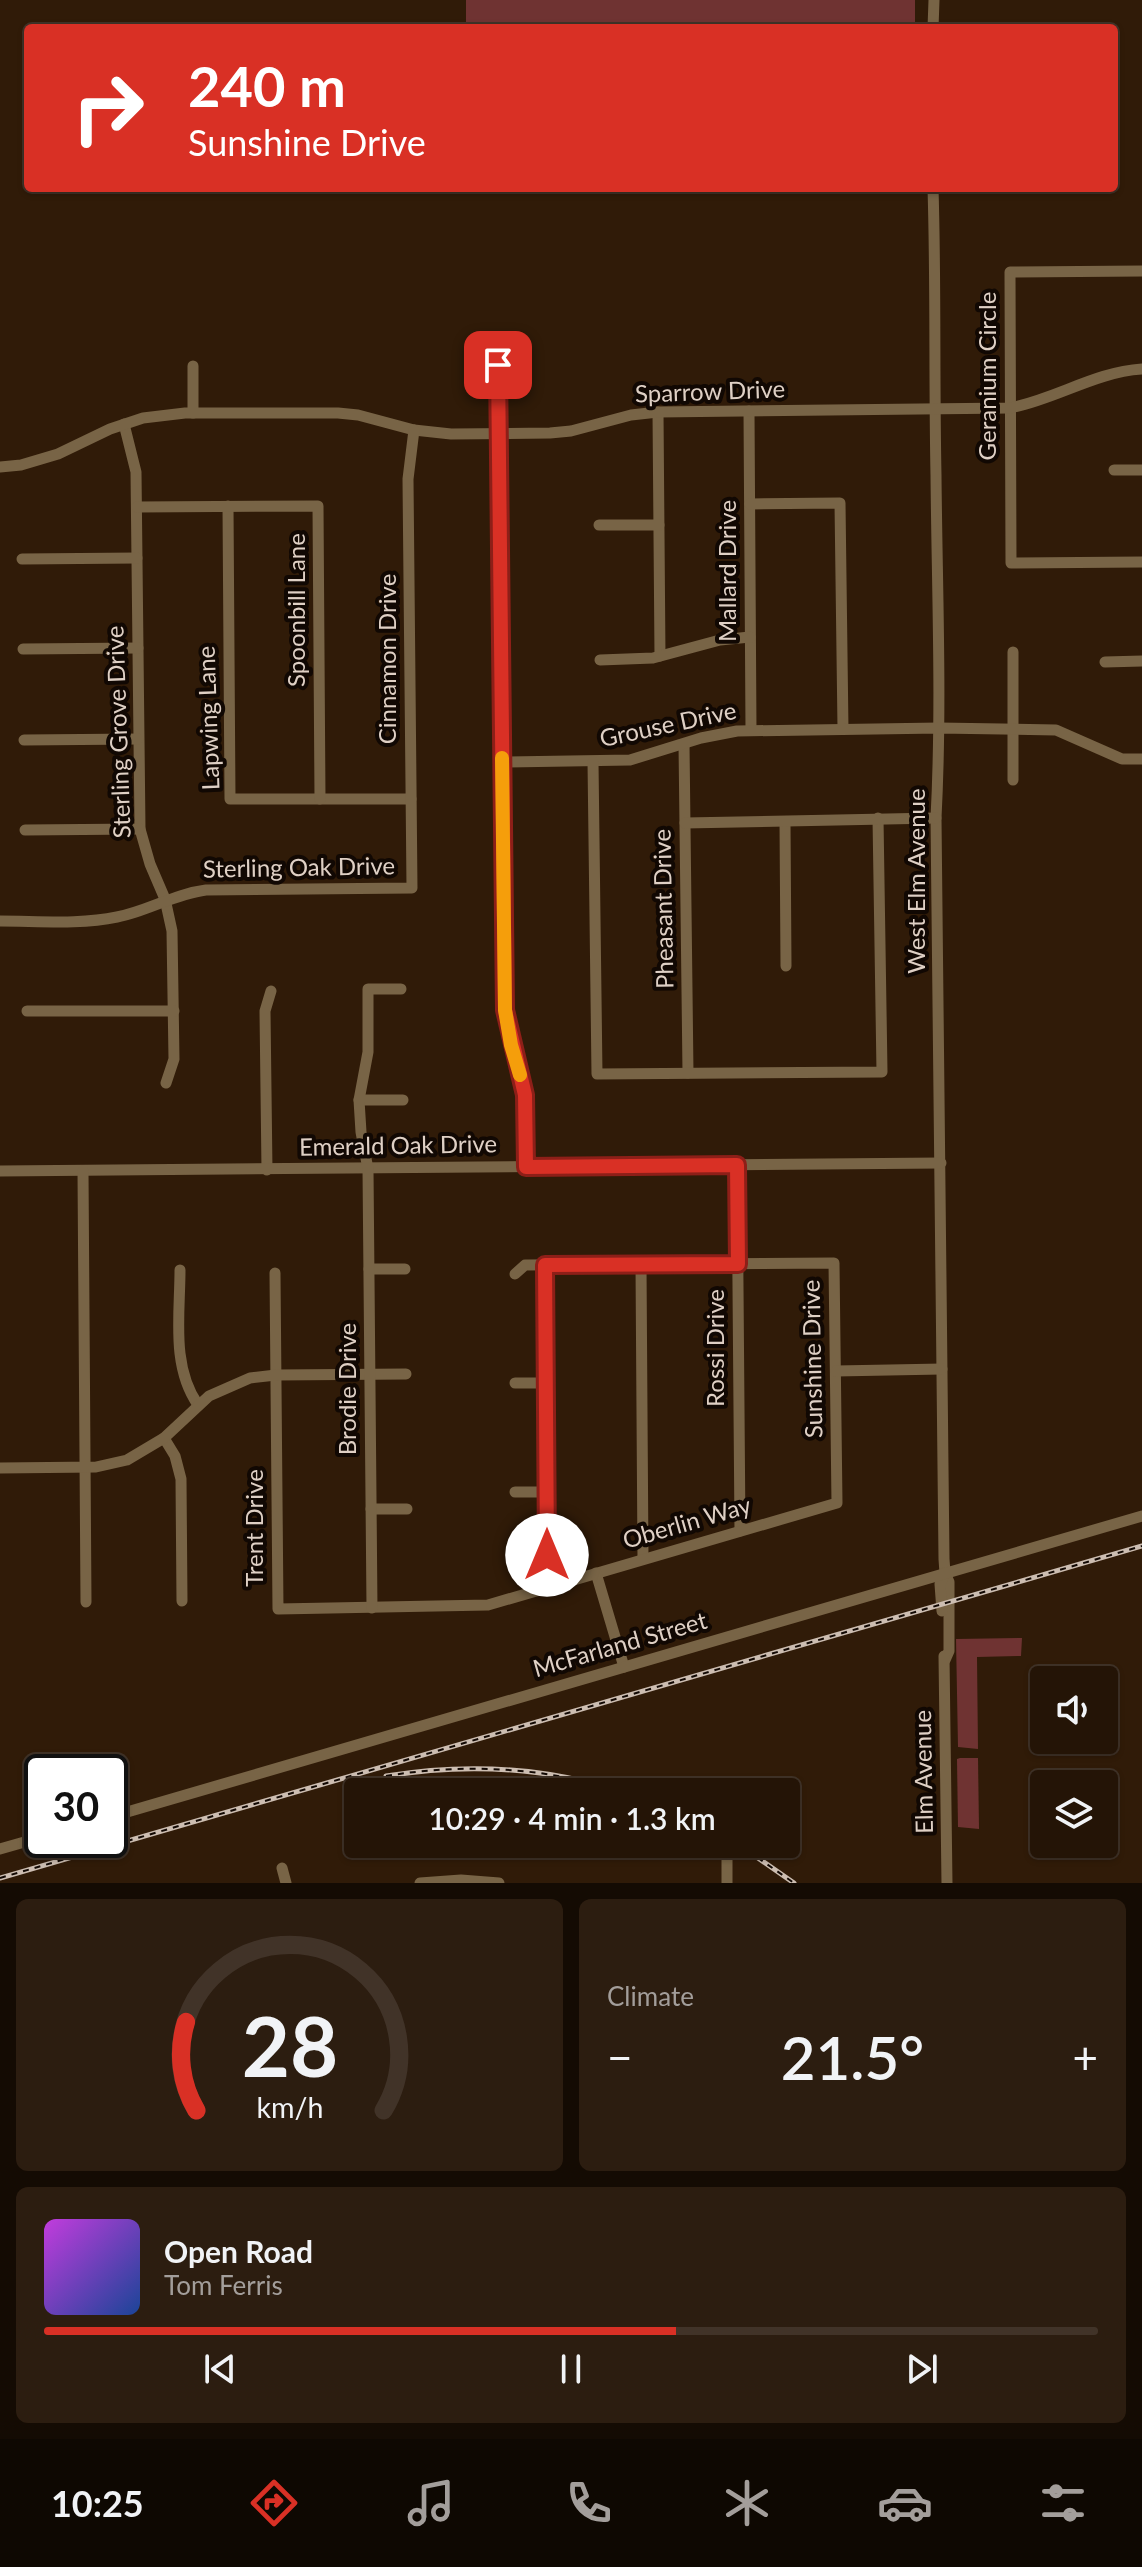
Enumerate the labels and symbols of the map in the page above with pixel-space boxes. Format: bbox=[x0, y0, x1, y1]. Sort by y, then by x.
street label: Geranium Circle bbox=[972, 292, 1001, 460]
pin bbox=[464, 331, 532, 399]
street label: Sparrow Drive bbox=[634, 373, 786, 408]
street label: Mallard Drive bbox=[712, 500, 741, 642]
street label: Spoonbill Lane bbox=[281, 533, 310, 687]
street label: Cinnamon Drive bbox=[372, 574, 401, 744]
street label: Sterling Grove Drive bbox=[99, 625, 136, 839]
street label: Lapwing Lane bbox=[190, 645, 225, 791]
street label: Grouse Drive bbox=[597, 695, 739, 752]
street label: West Elm Avenue bbox=[901, 788, 930, 974]
street label: Pheasant Drive bbox=[647, 829, 678, 989]
street label: Sterling Oak Drive bbox=[203, 850, 395, 883]
street label: Emerald Oak Drive bbox=[299, 1128, 497, 1161]
street label: Sunshine Drive bbox=[796, 1280, 827, 1439]
street label: Rossi Drive bbox=[700, 1289, 729, 1407]
street label: Brodie Drive bbox=[332, 1323, 361, 1455]
street label: Trent Drive bbox=[239, 1469, 268, 1587]
street label: Oberlin Way bbox=[619, 1489, 755, 1554]
position arrow bbox=[505, 1513, 589, 1597]
street label: McFarland Street bbox=[529, 1605, 710, 1682]
street label: Elm Avenue bbox=[907, 1710, 938, 1834]
speed limit sign: 30 bbox=[24, 1754, 128, 1858]

